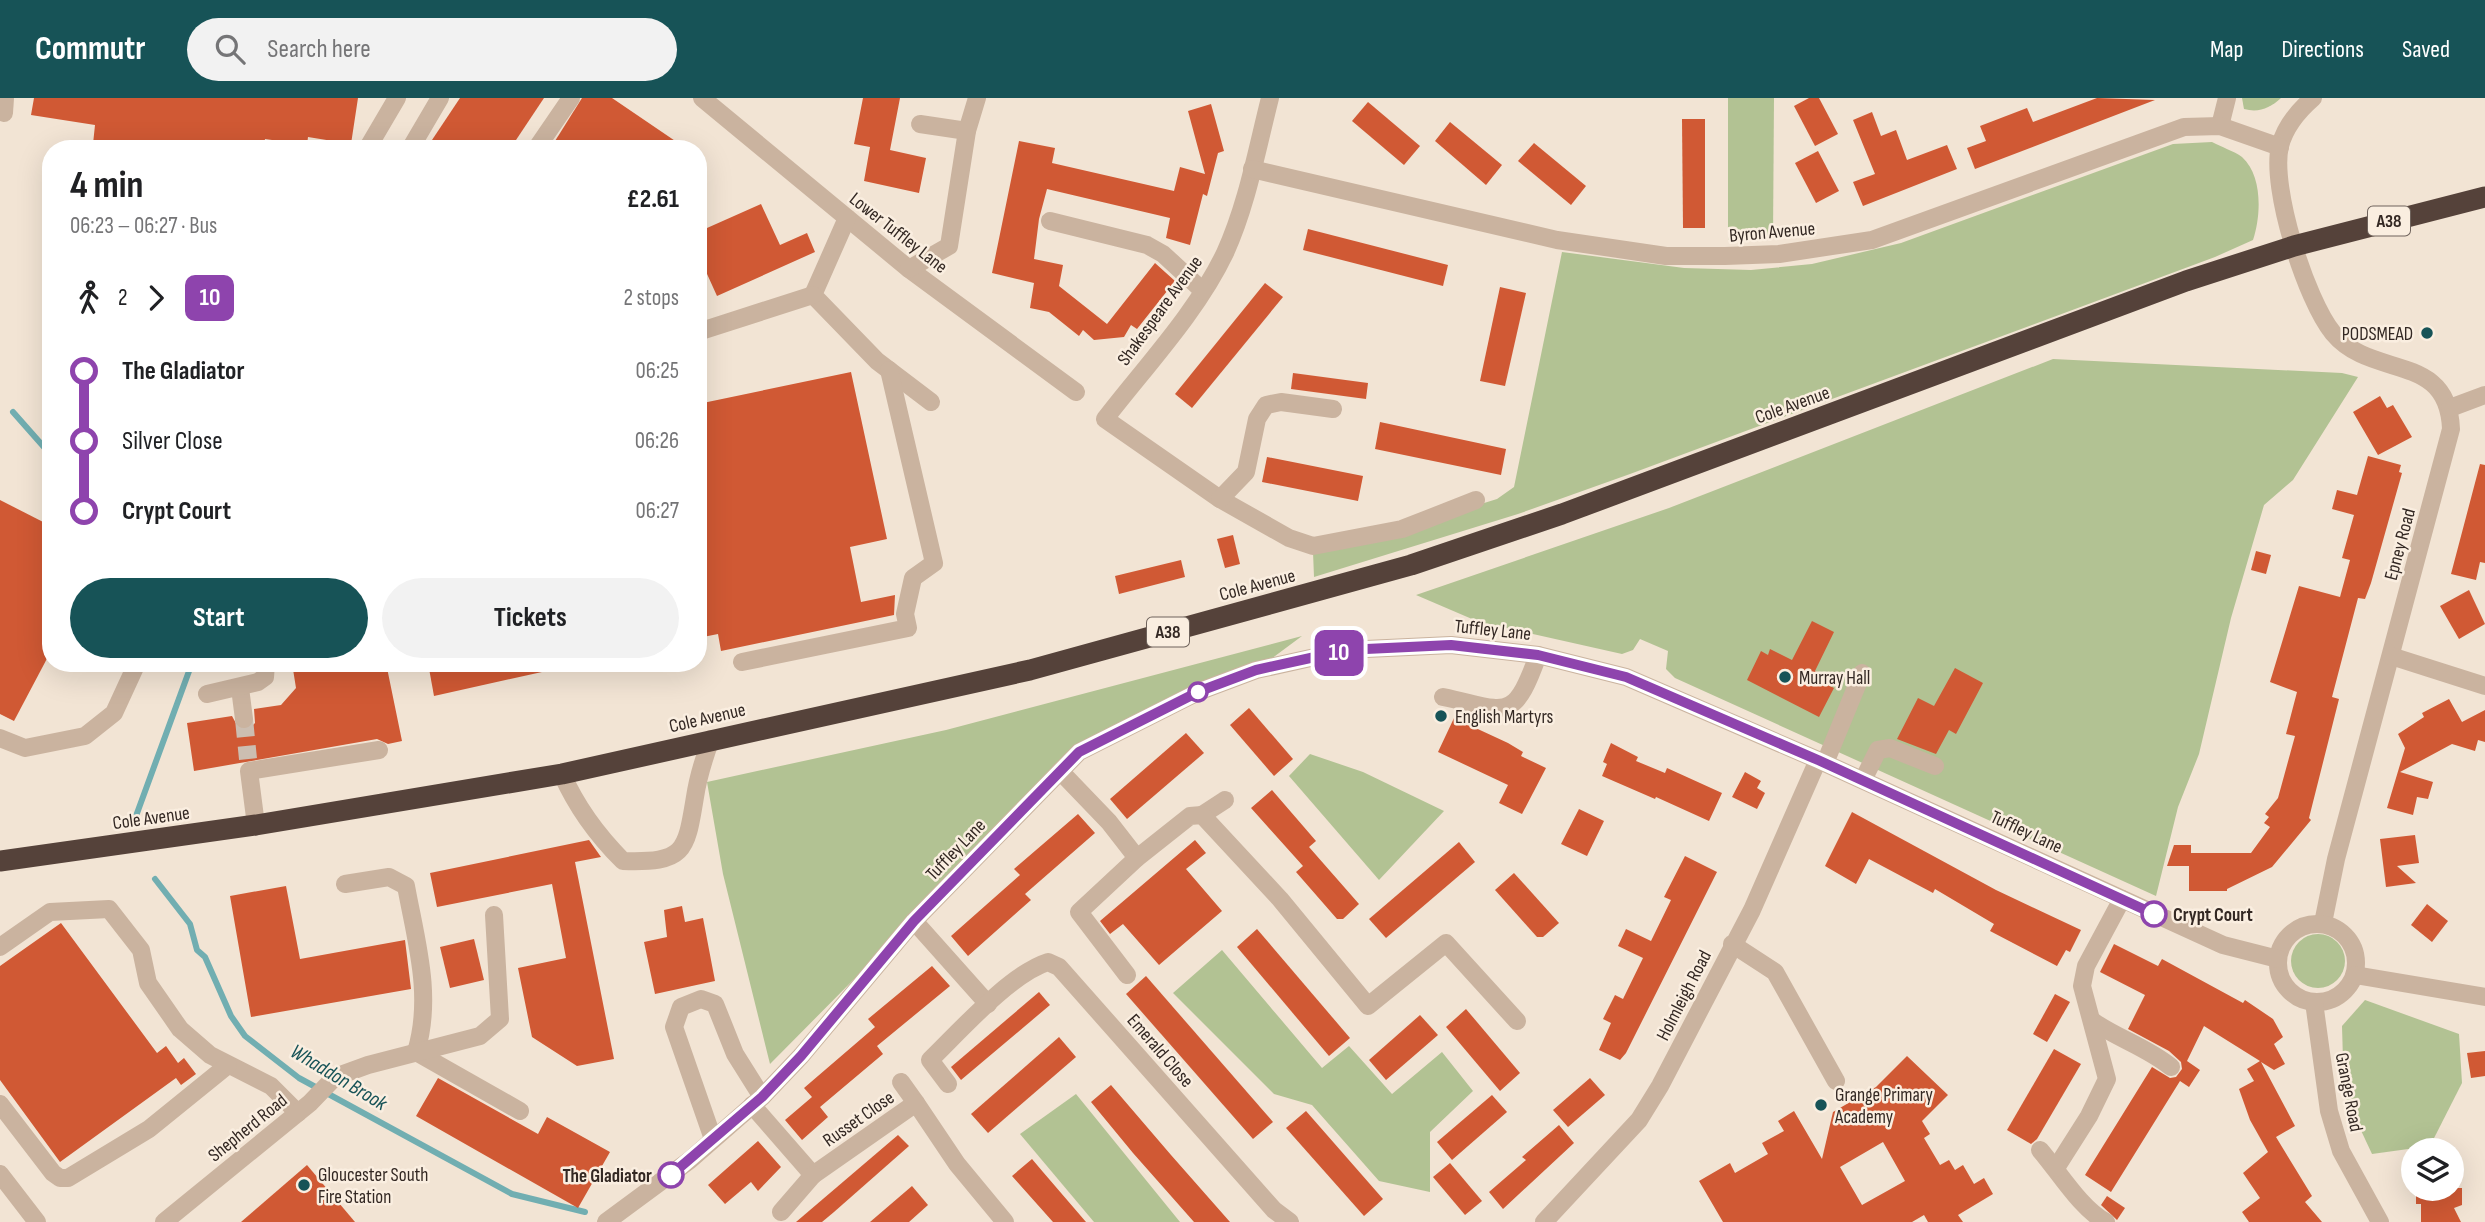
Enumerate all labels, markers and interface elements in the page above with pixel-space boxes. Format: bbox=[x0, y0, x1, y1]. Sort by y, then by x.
search box bbox=[187, 18, 677, 81]
text: Commutr bbox=[35, 29, 145, 69]
icon: search bbox=[211, 30, 249, 68]
text: Search here bbox=[267, 34, 371, 65]
text: Map bbox=[2210, 35, 2243, 64]
text: Directions bbox=[2281, 35, 2364, 64]
text: Saved bbox=[2402, 35, 2450, 64]
text: 4 min bbox=[70, 163, 143, 208]
text: £2.61 bbox=[626, 184, 679, 215]
street label: Lower Tuffley Lane bbox=[844, 188, 952, 279]
road number: A38 bbox=[2368, 207, 2410, 236]
text: 06:23 – 06:27 · Bus bbox=[70, 212, 217, 240]
street label: Byron Avenue bbox=[1728, 217, 1816, 248]
street label: Shakespeare Avenue bbox=[1113, 252, 1208, 370]
icon: walk bbox=[70, 279, 108, 317]
icon: forward bbox=[137, 279, 175, 317]
text: 10 bbox=[199, 283, 220, 312]
text: 2 bbox=[118, 284, 127, 312]
text: 2 stops bbox=[623, 284, 679, 312]
place label: PODSMEAD bbox=[2342, 323, 2413, 346]
marker: PODSMEAD bbox=[2419, 325, 2435, 341]
text: The Gladiator bbox=[122, 356, 244, 387]
text: 06:25 bbox=[636, 357, 679, 385]
street label: Cole Avenue bbox=[1752, 381, 1833, 429]
text: Silver Close bbox=[122, 426, 223, 457]
text: 06:26 bbox=[635, 427, 679, 455]
text: Crypt Court bbox=[122, 496, 231, 527]
text: 06:27 bbox=[636, 497, 679, 525]
street label: Epney Road bbox=[2380, 506, 2421, 583]
street label: Cole Avenue bbox=[1217, 564, 1298, 607]
button: Start bbox=[70, 578, 368, 658]
button: Tickets bbox=[382, 578, 679, 658]
street label: Tuffley Lane bbox=[1453, 615, 1532, 646]
road number: A38 bbox=[1147, 618, 1189, 646]
line badge: 10 bbox=[1308, 630, 1370, 676]
text: 10 bbox=[1329, 638, 1349, 667]
place label: Murray Hall bbox=[1799, 667, 1870, 690]
marker: Murray Hall bbox=[1777, 669, 1793, 685]
unlabelled marker bbox=[1188, 682, 1208, 702]
street label: Cole Avenue bbox=[667, 699, 748, 738]
place label: English Martyrs bbox=[1455, 706, 1554, 729]
marker: English Martyrs bbox=[1433, 708, 1449, 724]
street label: Cole Avenue bbox=[111, 802, 191, 835]
street label: Tuffley Lane bbox=[1987, 806, 2066, 859]
street label: Tuffley Lane bbox=[921, 814, 991, 886]
marker: Crypt Court bbox=[2141, 901, 2167, 927]
place label: Crypt Court bbox=[2173, 904, 2253, 927]
street label: Holmleigh Road bbox=[1652, 947, 1717, 1045]
street label: Emerald Close bbox=[1122, 1010, 1198, 1092]
water label: Whaddon Brook bbox=[286, 1039, 393, 1117]
street label: Grange Road bbox=[2330, 1051, 2367, 1134]
place label: Grange Primary Academy bbox=[1834, 1084, 1933, 1129]
street label: Russet Close bbox=[819, 1086, 899, 1152]
street label: Shepherd Road bbox=[204, 1089, 292, 1167]
marker: Grange Primary Academy bbox=[1813, 1097, 1829, 1113]
map controls bbox=[2401, 1138, 2464, 1201]
button: layers bbox=[2401, 1138, 2464, 1201]
marker: The Gladiator bbox=[658, 1162, 684, 1188]
place label: Gloucester South Fire Station bbox=[318, 1164, 429, 1209]
place label: The Gladiator bbox=[562, 1165, 652, 1188]
marker: Gloucester South Fire Station bbox=[296, 1177, 312, 1193]

